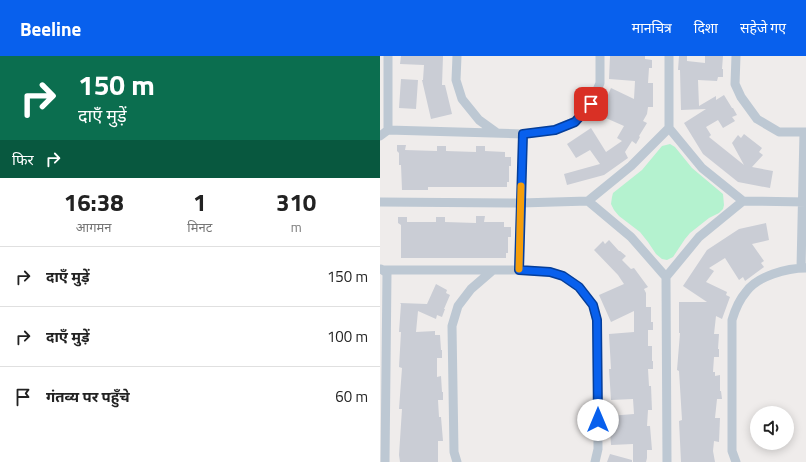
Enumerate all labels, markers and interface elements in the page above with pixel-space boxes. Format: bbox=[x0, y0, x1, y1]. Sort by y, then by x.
text: Beeline bbox=[20, 14, 81, 43]
text: मानचित्र bbox=[632, 17, 672, 38]
text: दिशा bbox=[694, 17, 718, 38]
text: सहेजे गए bbox=[740, 17, 786, 38]
text: 150 m bbox=[78, 63, 155, 106]
icon: right bbox=[12, 72, 64, 124]
pin bbox=[574, 87, 608, 121]
icon: arrive bbox=[580, 93, 602, 115]
text: दाएँ मुड़ें bbox=[78, 102, 127, 129]
text: फिर bbox=[12, 148, 34, 171]
icon: right bbox=[42, 148, 64, 170]
text: 16:38 bbox=[64, 184, 124, 220]
text: 1 bbox=[193, 184, 207, 220]
text: 310 bbox=[276, 184, 316, 220]
text: आगमन bbox=[76, 217, 111, 237]
text: मिनट bbox=[187, 217, 212, 237]
text: m bbox=[291, 217, 302, 237]
text: दाएँ मुड़ें bbox=[46, 265, 90, 288]
text: 150 m bbox=[327, 265, 368, 288]
icon: right bbox=[12, 266, 34, 288]
text: दाएँ मुड़ें bbox=[46, 325, 90, 348]
text: 100 m bbox=[327, 325, 368, 348]
icon: right bbox=[12, 326, 34, 348]
text: गंतव्य पर पहुँचे bbox=[46, 385, 130, 408]
text: 60 m bbox=[335, 385, 368, 408]
icon: arrive bbox=[12, 386, 34, 408]
position arrow bbox=[577, 399, 619, 441]
map controls bbox=[750, 406, 794, 450]
button: sound bbox=[750, 406, 794, 450]

